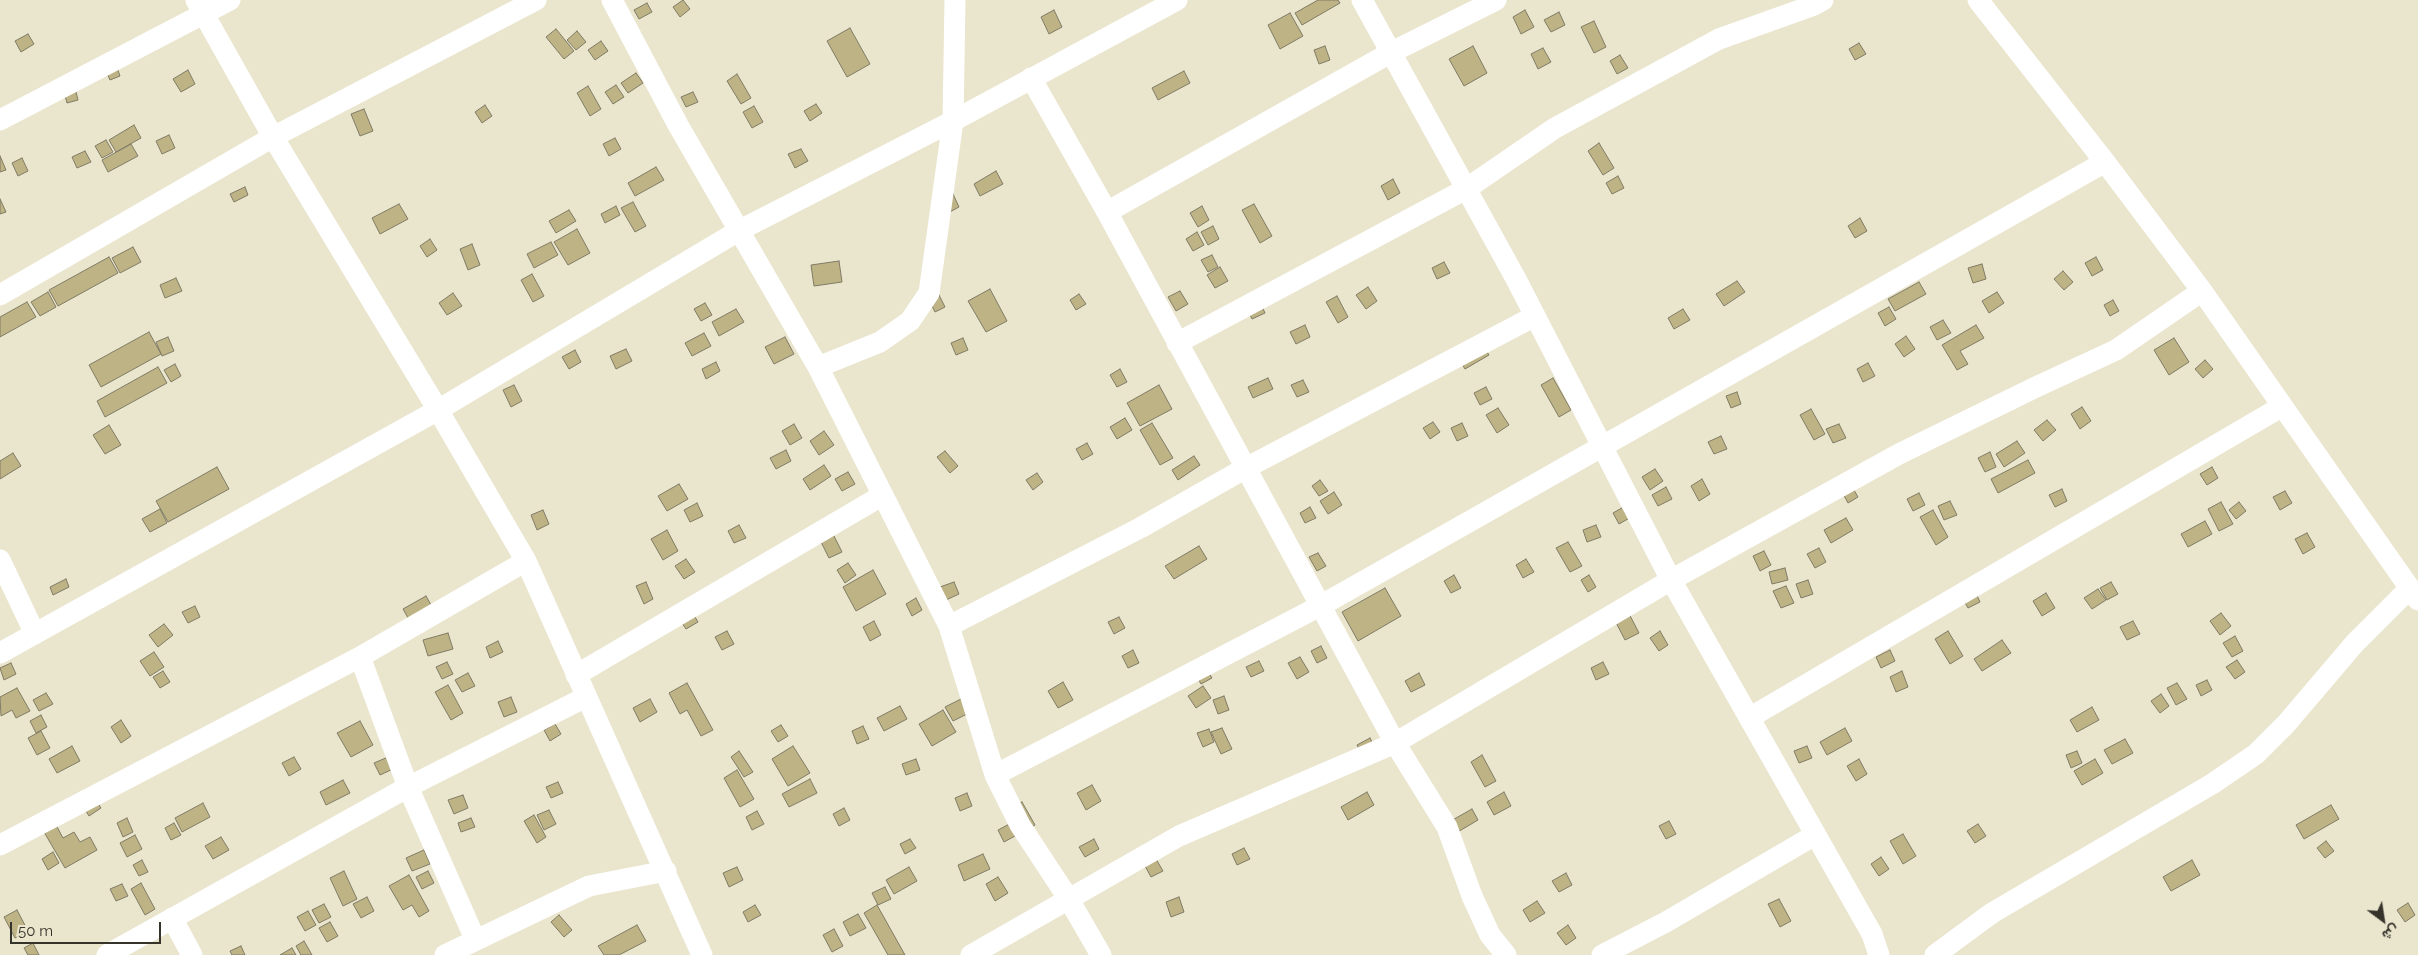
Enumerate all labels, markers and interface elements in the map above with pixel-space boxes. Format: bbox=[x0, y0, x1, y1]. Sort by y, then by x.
north arrow bbox=[2358, 895, 2408, 945]
scale bar bbox=[12, 912, 164, 944]
text: 50 m bbox=[18, 922, 53, 940]
text: ش bbox=[2379, 922, 2402, 944]

